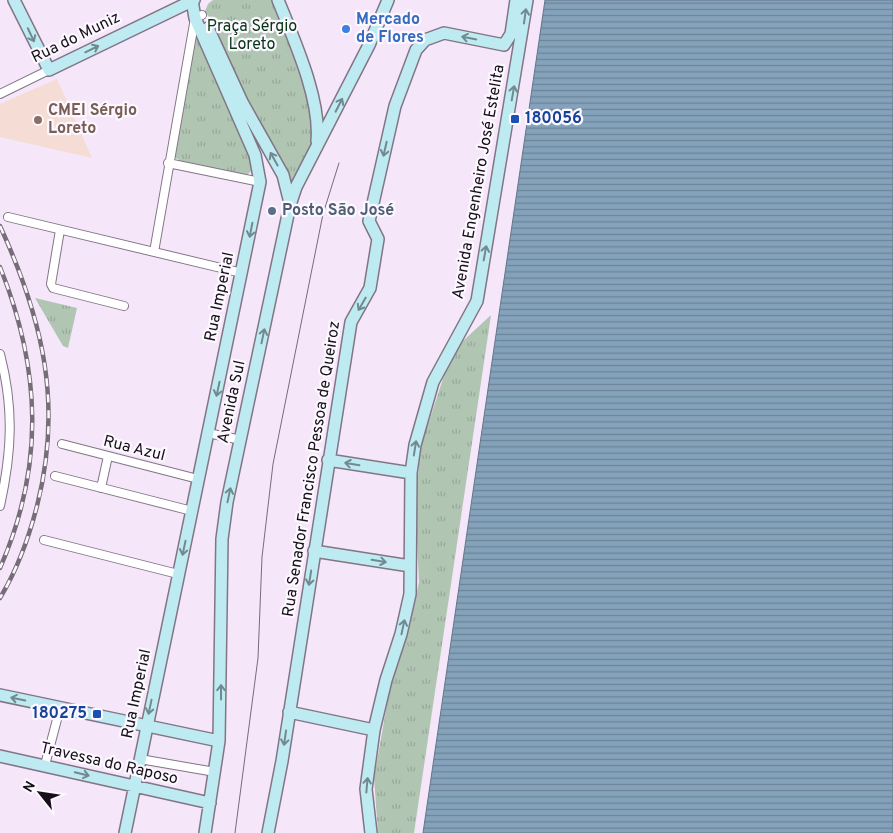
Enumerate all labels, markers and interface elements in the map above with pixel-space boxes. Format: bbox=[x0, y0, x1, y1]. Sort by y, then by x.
street label: Rua do Muniz bbox=[28, 8, 124, 68]
one-way arrow bbox=[520, 9, 530, 25]
place label: Mercado de Flores bbox=[356, 10, 424, 48]
park label: Praça Sérgio Loreto bbox=[207, 17, 297, 55]
marker: Mercado de Flores bbox=[340, 23, 352, 35]
one-way arrow bbox=[26, 27, 36, 42]
one-way arrow bbox=[461, 33, 477, 43]
one-way arrow bbox=[85, 43, 100, 53]
street label: Avenida Engenheiro José Estelita bbox=[448, 63, 510, 301]
one-way arrow bbox=[508, 86, 518, 102]
one-way arrow bbox=[335, 98, 344, 113]
place label: CMEI Sérgio Loreto bbox=[48, 101, 137, 139]
place label: 180056 bbox=[525, 109, 582, 129]
marker: 180056 bbox=[509, 113, 521, 125]
marker: CMEI Sérgio Loreto bbox=[32, 114, 44, 126]
one-way arrow bbox=[380, 140, 389, 156]
one-way arrow bbox=[269, 152, 279, 167]
place label: Posto São José bbox=[282, 201, 394, 221]
marker: Posto São José bbox=[266, 205, 278, 217]
one-way arrow bbox=[246, 221, 255, 237]
one-way arrow bbox=[480, 246, 490, 262]
street label: Rua Imperial bbox=[201, 250, 239, 344]
one-way arrow bbox=[356, 297, 366, 311]
street label: Rua Senador Francisco Pessoa de Queiroz bbox=[279, 320, 345, 618]
one-way arrow bbox=[259, 329, 268, 345]
street label: Avenida Sul bbox=[213, 359, 251, 445]
one-way arrow bbox=[212, 380, 222, 396]
street label: Rua Azul bbox=[101, 432, 167, 466]
one-way arrow bbox=[410, 440, 420, 456]
one-way arrow bbox=[345, 459, 361, 469]
one-way arrow bbox=[225, 488, 234, 504]
one-way arrow bbox=[179, 539, 188, 555]
one-way arrow bbox=[371, 557, 387, 567]
one-way arrow bbox=[305, 569, 315, 585]
one-way arrow bbox=[399, 619, 408, 635]
street label: Rua Imperial bbox=[118, 647, 156, 741]
one-way arrow bbox=[216, 685, 226, 701]
one-way arrow bbox=[10, 693, 26, 703]
one-way arrow bbox=[145, 698, 155, 714]
place label: 180275 bbox=[32, 704, 87, 724]
marker: 180275 bbox=[91, 708, 103, 720]
one-way arrow bbox=[280, 730, 290, 746]
street label: Travessa do Raposo bbox=[38, 738, 180, 790]
north arrow bbox=[15, 768, 65, 818]
one-way arrow bbox=[73, 770, 89, 779]
one-way arrow bbox=[362, 777, 372, 793]
text: N bbox=[20, 779, 40, 796]

